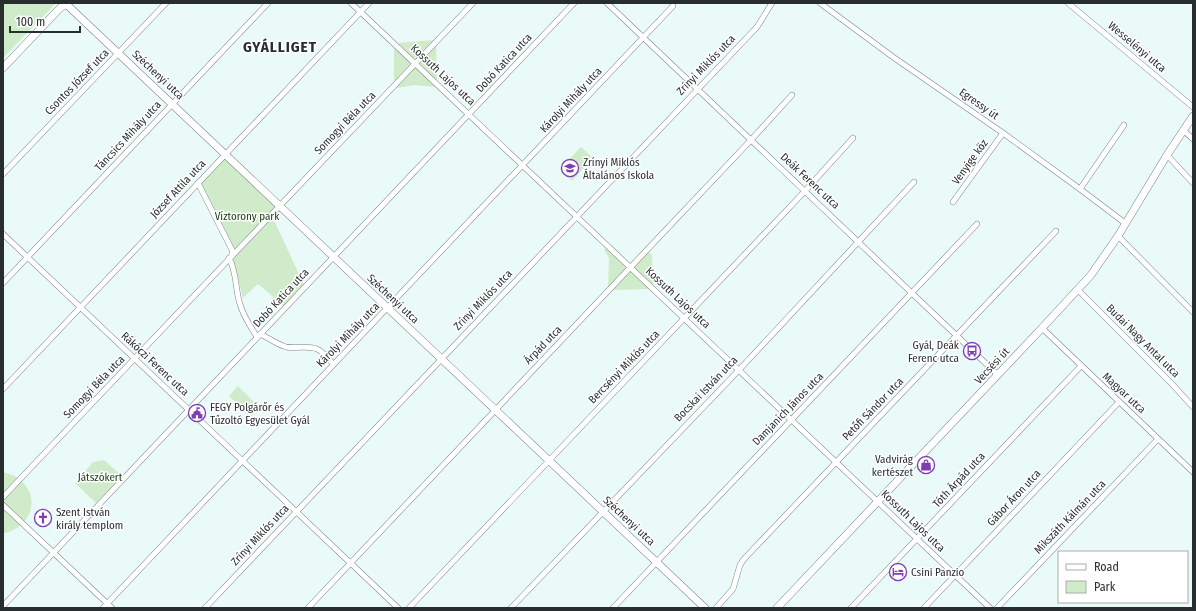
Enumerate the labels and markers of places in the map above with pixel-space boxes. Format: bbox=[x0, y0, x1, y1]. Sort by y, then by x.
place label: Zrínyi Miklós Általános Iskola bbox=[583, 156, 654, 182]
school or university icon: Zrínyi Miklós Általános Iskola bbox=[560, 158, 580, 178]
place label: Gyál, Deák Ferenc utca bbox=[908, 339, 960, 365]
bus stop icon: Gyál, Deák Ferenc utca bbox=[962, 341, 982, 361]
place label: FEGY Polgárőr és Tűzoltó Egyesület Gyál bbox=[210, 401, 310, 427]
public building icon: FEGY Polgárőr és Tűzoltó Egyesület Gyál bbox=[187, 403, 207, 423]
place label: Vadvirág kertészet bbox=[872, 453, 914, 479]
shop icon: Vadvirág kertészet bbox=[916, 455, 936, 475]
place label: Szent István király templom bbox=[56, 506, 123, 532]
church icon: Szent István király templom bbox=[33, 508, 53, 528]
hotel icon: Csini Panzio bbox=[888, 562, 908, 582]
place label: Csini Panzio bbox=[911, 566, 965, 579]

